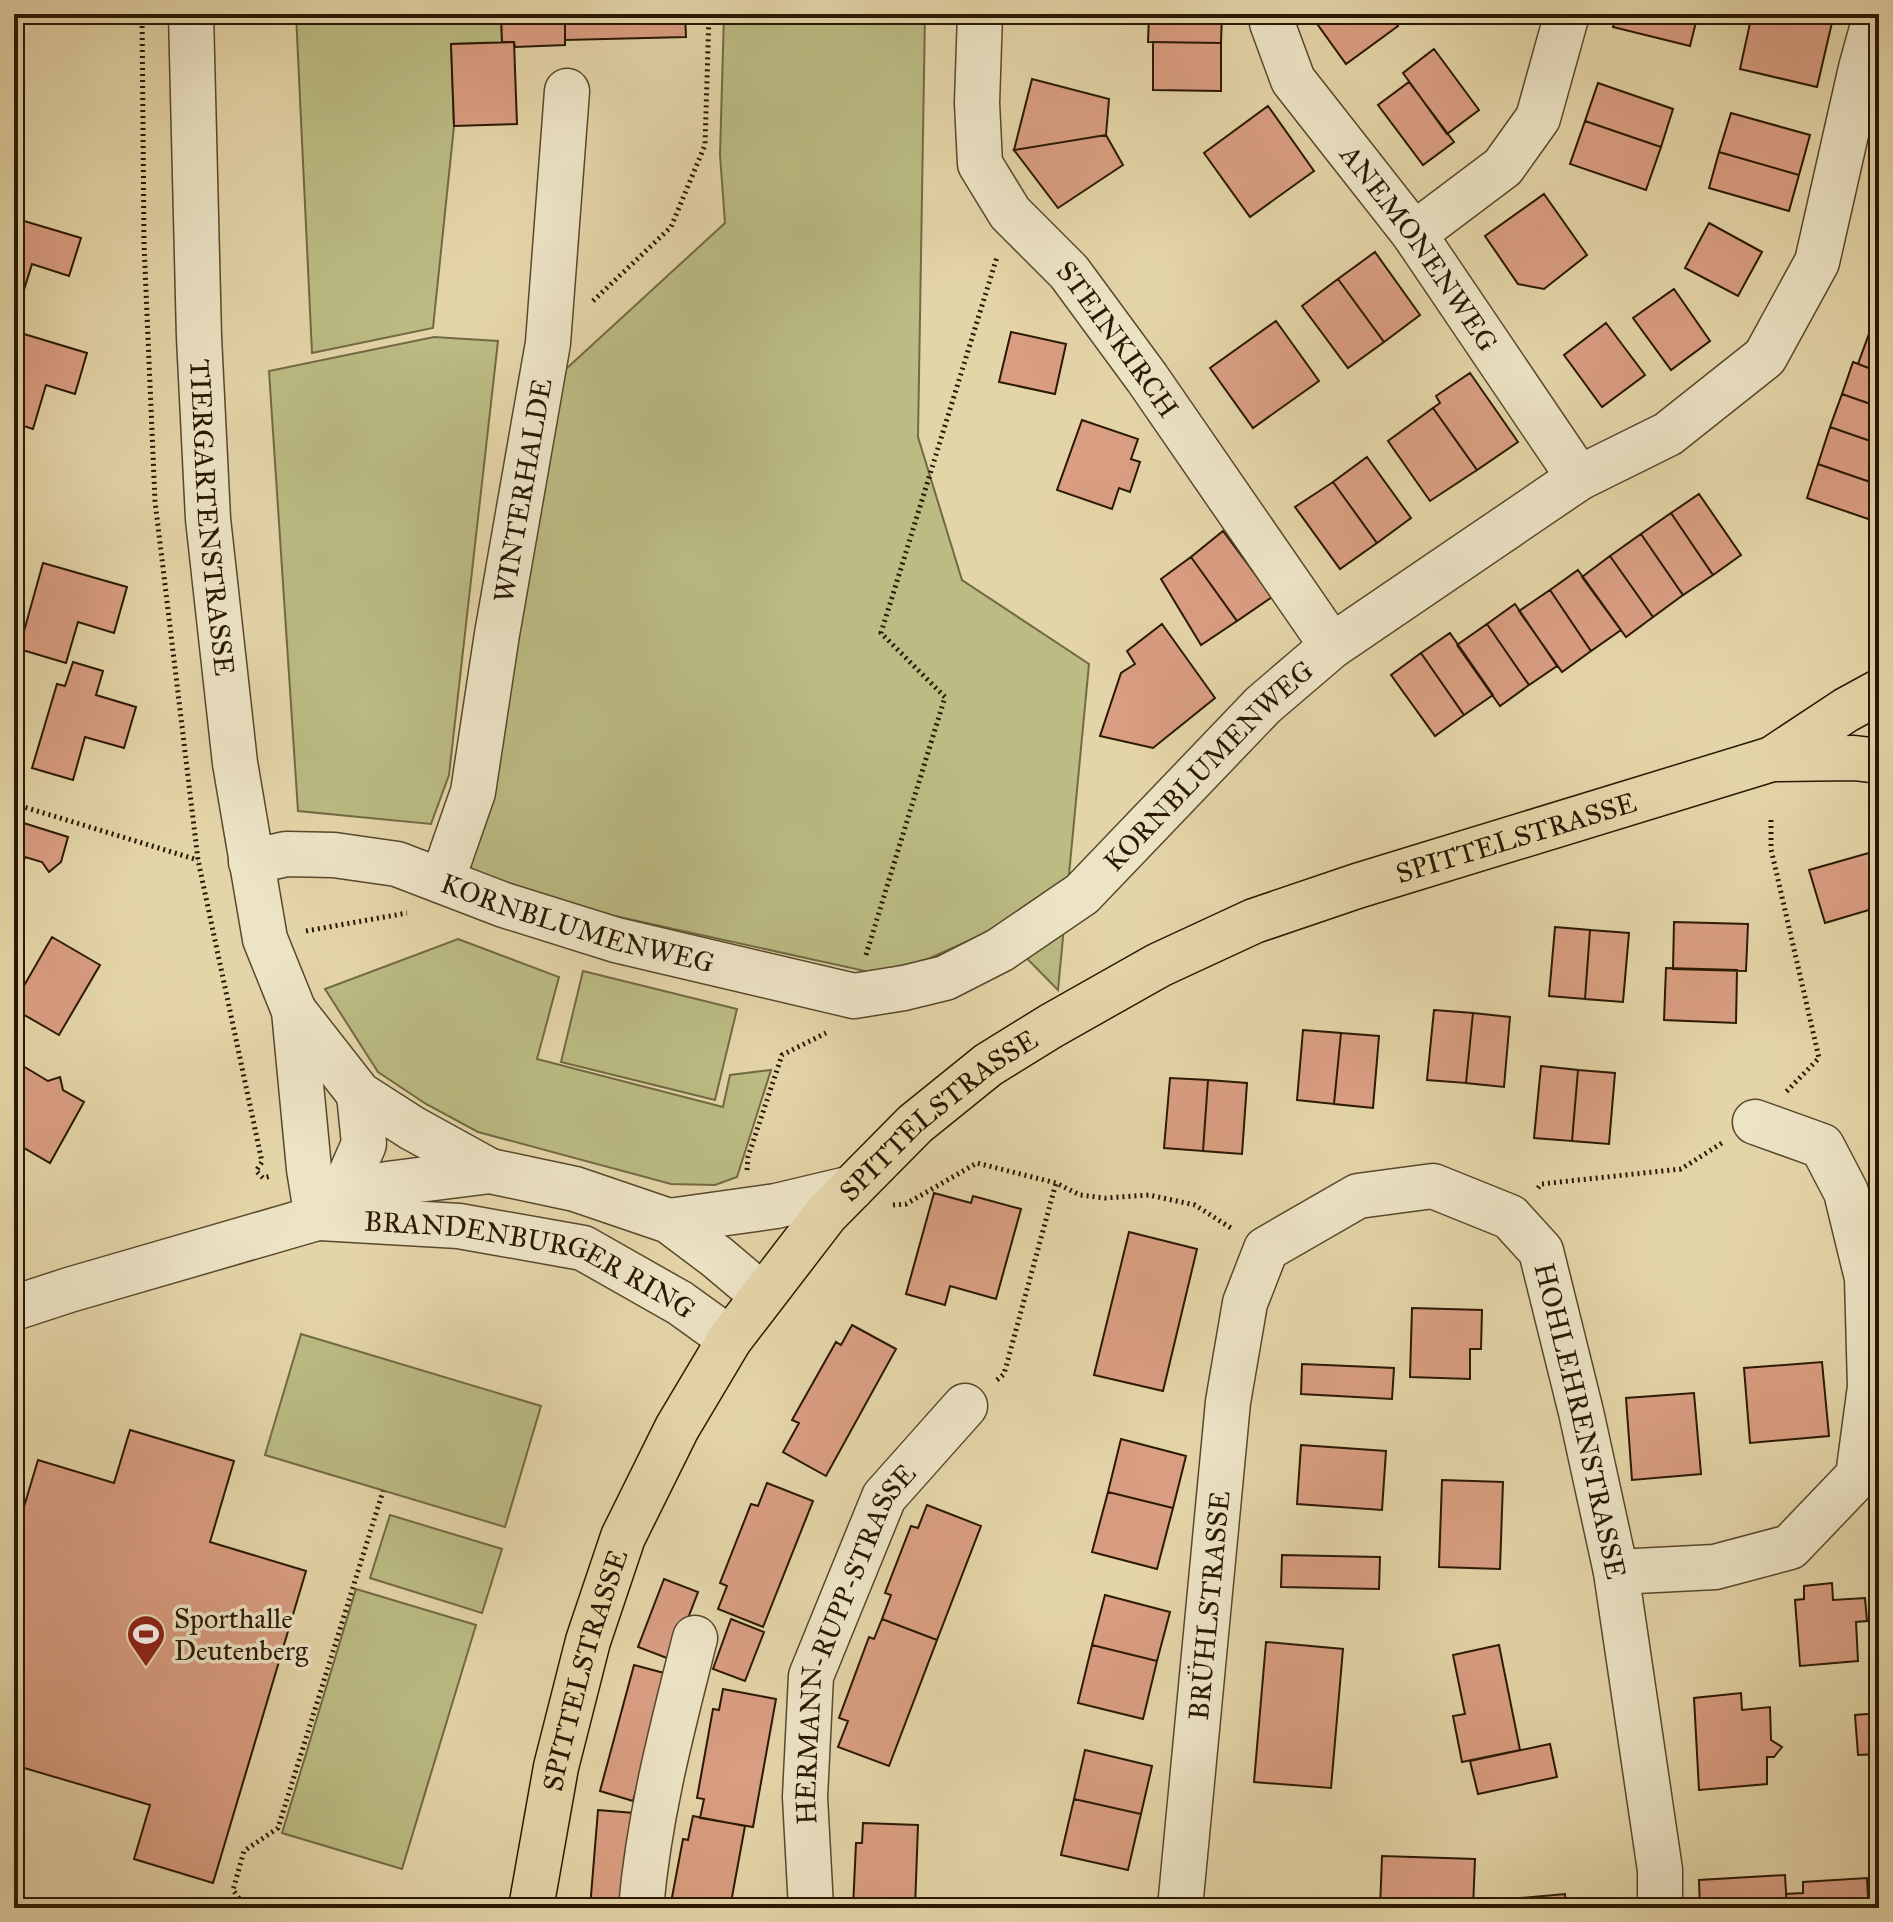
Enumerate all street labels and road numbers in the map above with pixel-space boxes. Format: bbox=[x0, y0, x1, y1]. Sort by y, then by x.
street label: ANEMONENWEG bbox=[1332, 137, 1505, 358]
street label: STEINKIRCH bbox=[1049, 253, 1186, 425]
street label: TIERGARTENSTRASSE bbox=[182, 358, 242, 678]
street label: WINTERHALDE bbox=[486, 376, 560, 605]
street label: KORNBLUMENWEG bbox=[1096, 653, 1321, 879]
street label: SPITTELSTRASSE bbox=[1391, 785, 1641, 891]
street label: KORNBLUMENWEG bbox=[436, 865, 718, 981]
street label: SPITTELSTRASSE bbox=[832, 1022, 1044, 1209]
street label: BRANDENBURGER RING bbox=[363, 1204, 702, 1326]
street label: HOHLEHRENSTRASSE bbox=[1527, 1259, 1634, 1582]
street label: HERMANN-RUPP-STRASSE bbox=[788, 1457, 923, 1826]
street label: BRÜHLSTRASSE bbox=[1181, 1489, 1238, 1722]
street label: SPITTELSTRASSE bbox=[535, 1545, 636, 1794]

